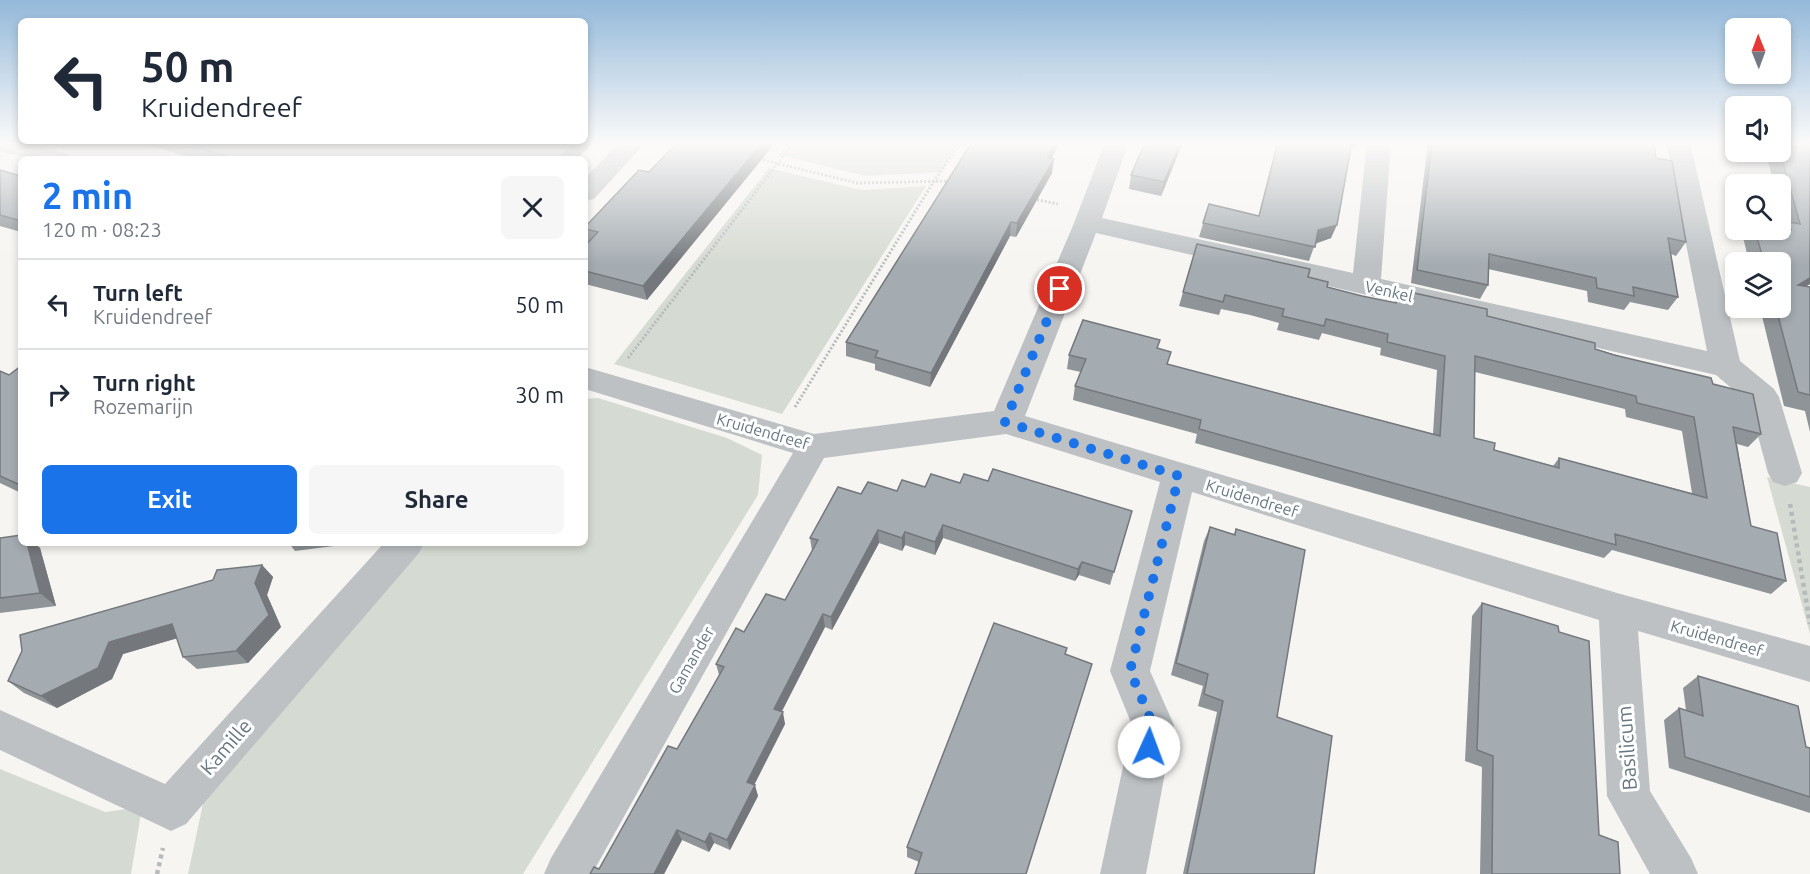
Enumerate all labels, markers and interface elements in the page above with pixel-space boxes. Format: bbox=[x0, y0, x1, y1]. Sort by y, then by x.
north arrow bbox=[1725, 18, 1791, 84]
map controls bbox=[1725, 18, 1791, 318]
icon: left bbox=[42, 42, 120, 120]
text: 50 m bbox=[141, 43, 235, 90]
text: Kruidendreef bbox=[141, 92, 302, 122]
button: sound bbox=[1725, 96, 1791, 162]
button: search bbox=[1725, 174, 1791, 240]
text: 2 min bbox=[42, 175, 133, 216]
button: close bbox=[501, 176, 564, 239]
text: 120 m · 08:23 bbox=[42, 218, 162, 241]
button: layers bbox=[1725, 252, 1791, 318]
pin bbox=[1034, 263, 1085, 314]
icon: arrive bbox=[1043, 272, 1076, 305]
street label: Venkel bbox=[1363, 277, 1415, 305]
text: Turn left bbox=[93, 280, 183, 305]
icon: left bbox=[42, 288, 75, 321]
text: 50 m bbox=[515, 292, 564, 317]
text: Kruidendreef bbox=[93, 305, 212, 328]
text: Turn right bbox=[93, 370, 195, 395]
icon: right bbox=[42, 378, 75, 411]
text: 30 m bbox=[515, 382, 564, 407]
text: Rozemarijn bbox=[93, 395, 193, 418]
street label: Kruidendreef bbox=[715, 409, 812, 453]
button: Exit bbox=[42, 465, 297, 534]
button: Share bbox=[309, 465, 564, 534]
street label: Kruidendreef bbox=[1204, 475, 1301, 521]
street label: Kruidendreef bbox=[1669, 616, 1766, 660]
street label: Gamander bbox=[665, 623, 717, 697]
street label: Basilicum bbox=[1612, 705, 1641, 791]
street label: Kamille bbox=[195, 714, 256, 779]
position arrow bbox=[1117, 715, 1181, 779]

